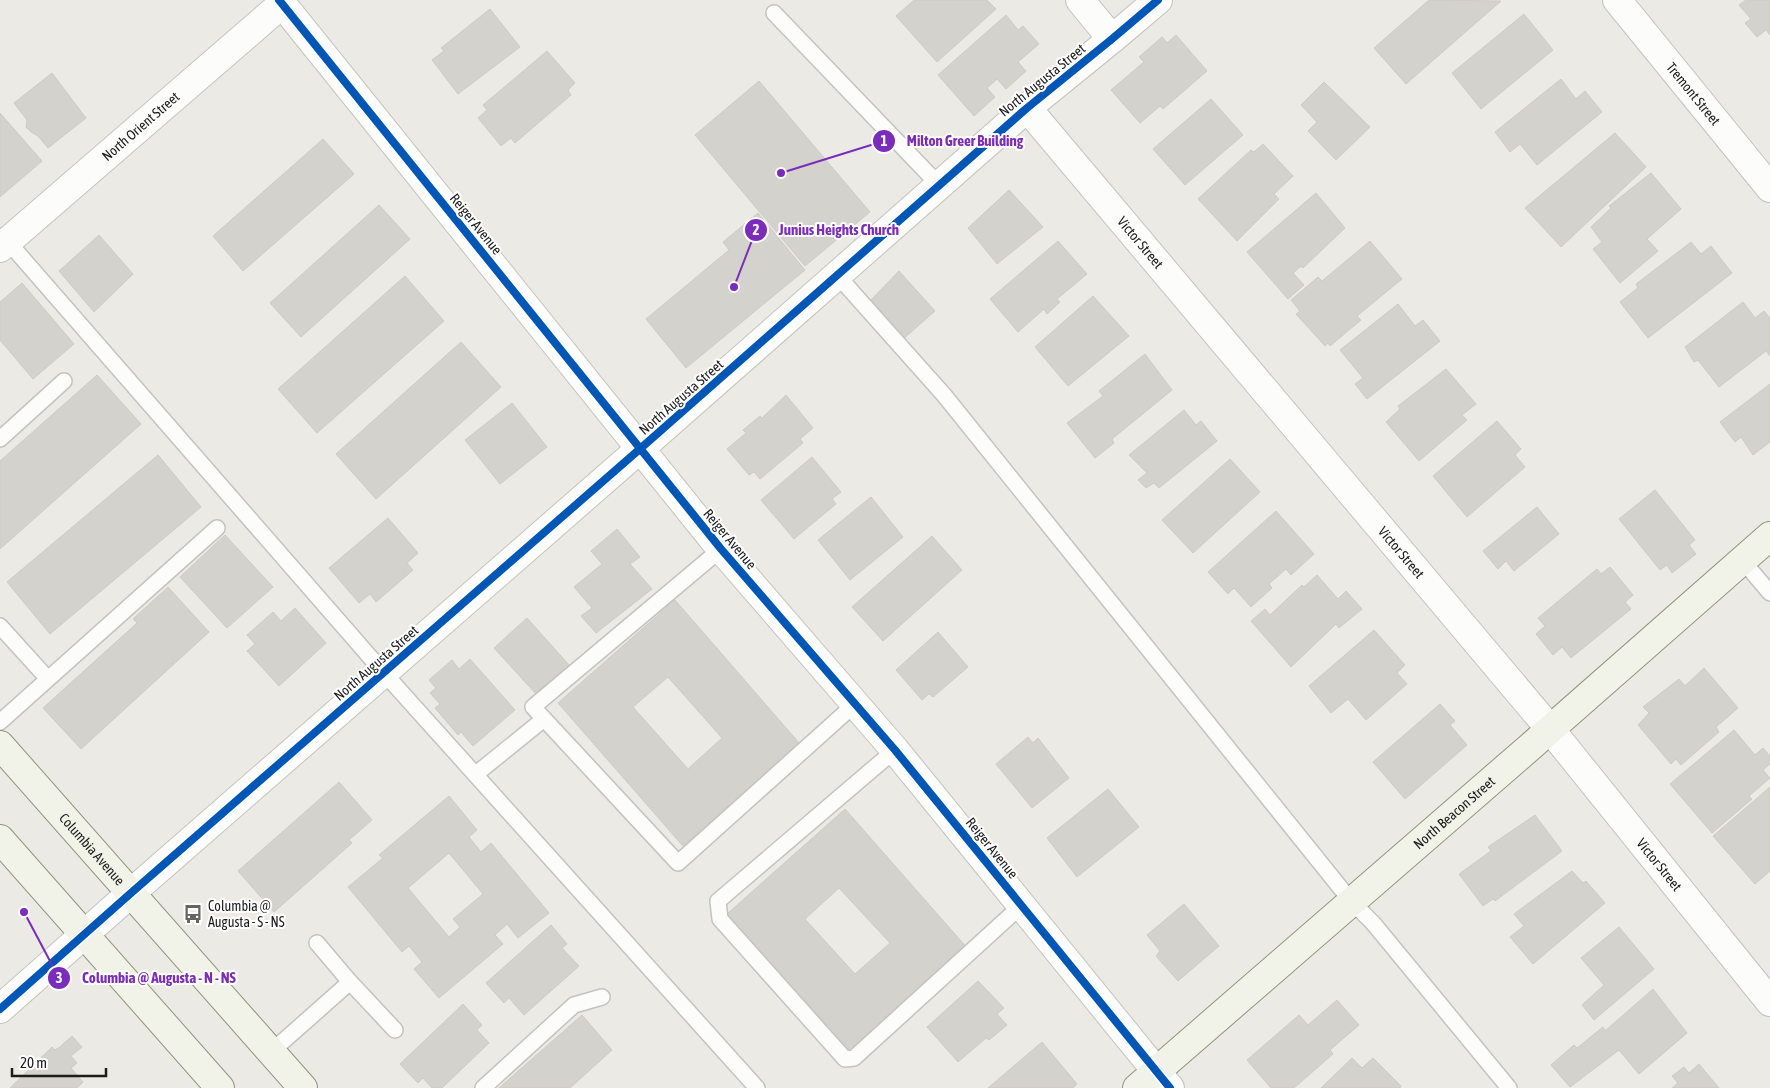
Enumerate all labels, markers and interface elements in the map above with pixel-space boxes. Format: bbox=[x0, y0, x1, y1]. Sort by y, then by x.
street label: North Augusta Street bbox=[996, 40, 1088, 120]
street label: Tremont Street bbox=[1663, 59, 1724, 128]
street label: North Orient Street bbox=[99, 88, 183, 164]
callout: Milton Greer Building bbox=[872, 126, 1033, 156]
text: 1 bbox=[880, 132, 888, 149]
text: Milton Greer Building bbox=[907, 132, 1024, 149]
street label: Reiger Avenue bbox=[447, 190, 505, 258]
street label: Victor Street bbox=[1114, 214, 1167, 272]
callout: Junius Heights Church bbox=[744, 215, 909, 245]
text: 2 bbox=[752, 221, 760, 238]
text: Junius Heights Church bbox=[778, 221, 899, 238]
street label: North Augusta Street bbox=[636, 356, 726, 438]
street label: Reiger Avenue bbox=[700, 506, 760, 572]
street label: Victor Street bbox=[1375, 523, 1428, 582]
street label: North Augusta Street bbox=[331, 622, 421, 704]
street label: North Beacon Street bbox=[1410, 773, 1498, 852]
street label: Columbia Avenue bbox=[56, 810, 128, 888]
street label: Reiger Avenue bbox=[963, 814, 1021, 882]
street label: Victor Street bbox=[1633, 835, 1685, 894]
place label: Columbia @ Augusta - S - NS bbox=[208, 898, 285, 930]
bus stop icon: Columbia @ Augusta - S - NS bbox=[182, 903, 204, 925]
callout: Columbia @ Augusta - N - NS bbox=[47, 963, 246, 993]
text: 3 bbox=[55, 969, 63, 986]
text: Columbia @ Augusta - N - NS bbox=[82, 969, 237, 986]
scale bar bbox=[12, 1046, 106, 1078]
text: 20 m bbox=[20, 1054, 47, 1071]

